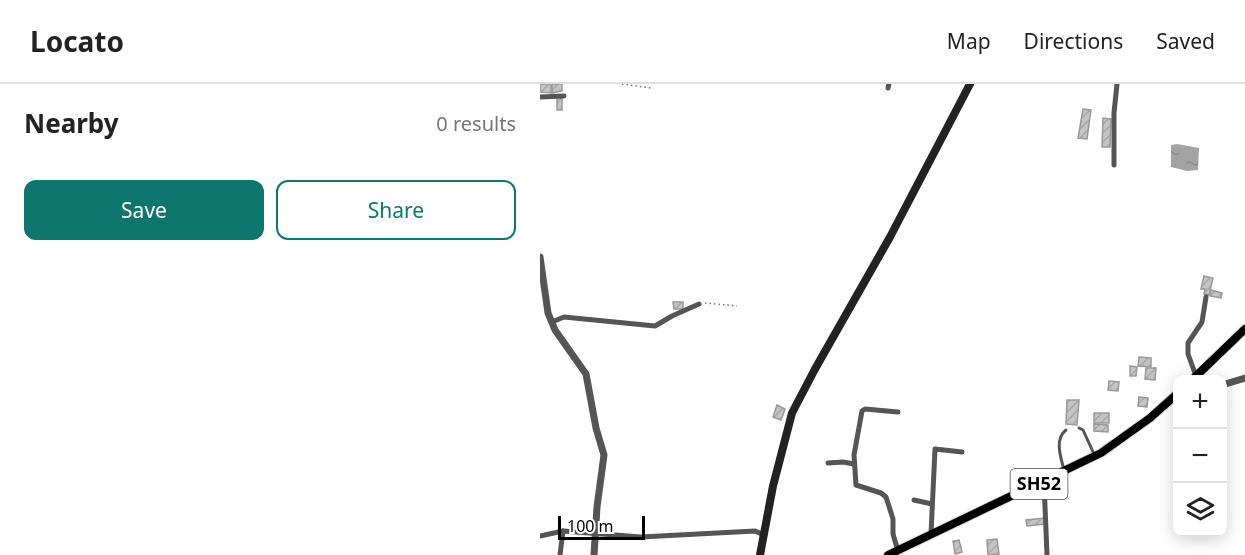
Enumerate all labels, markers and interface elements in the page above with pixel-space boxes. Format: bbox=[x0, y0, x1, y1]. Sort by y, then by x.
text: Locato bbox=[30, 22, 124, 60]
text: Map bbox=[947, 27, 991, 55]
text: Directions bbox=[1024, 27, 1123, 55]
text: Saved bbox=[1156, 27, 1215, 55]
text: Nearby bbox=[24, 105, 119, 141]
text: 0 results bbox=[436, 110, 516, 137]
button: Save bbox=[24, 180, 264, 240]
button: Share bbox=[276, 180, 516, 240]
map controls bbox=[1173, 375, 1227, 537]
button: + bbox=[1173, 375, 1227, 429]
button: − bbox=[1173, 429, 1227, 483]
road number: SH52 bbox=[1010, 469, 1068, 499]
button: layers bbox=[1173, 483, 1227, 537]
scale bar bbox=[558, 513, 645, 540]
text: 100 m bbox=[567, 515, 614, 537]

